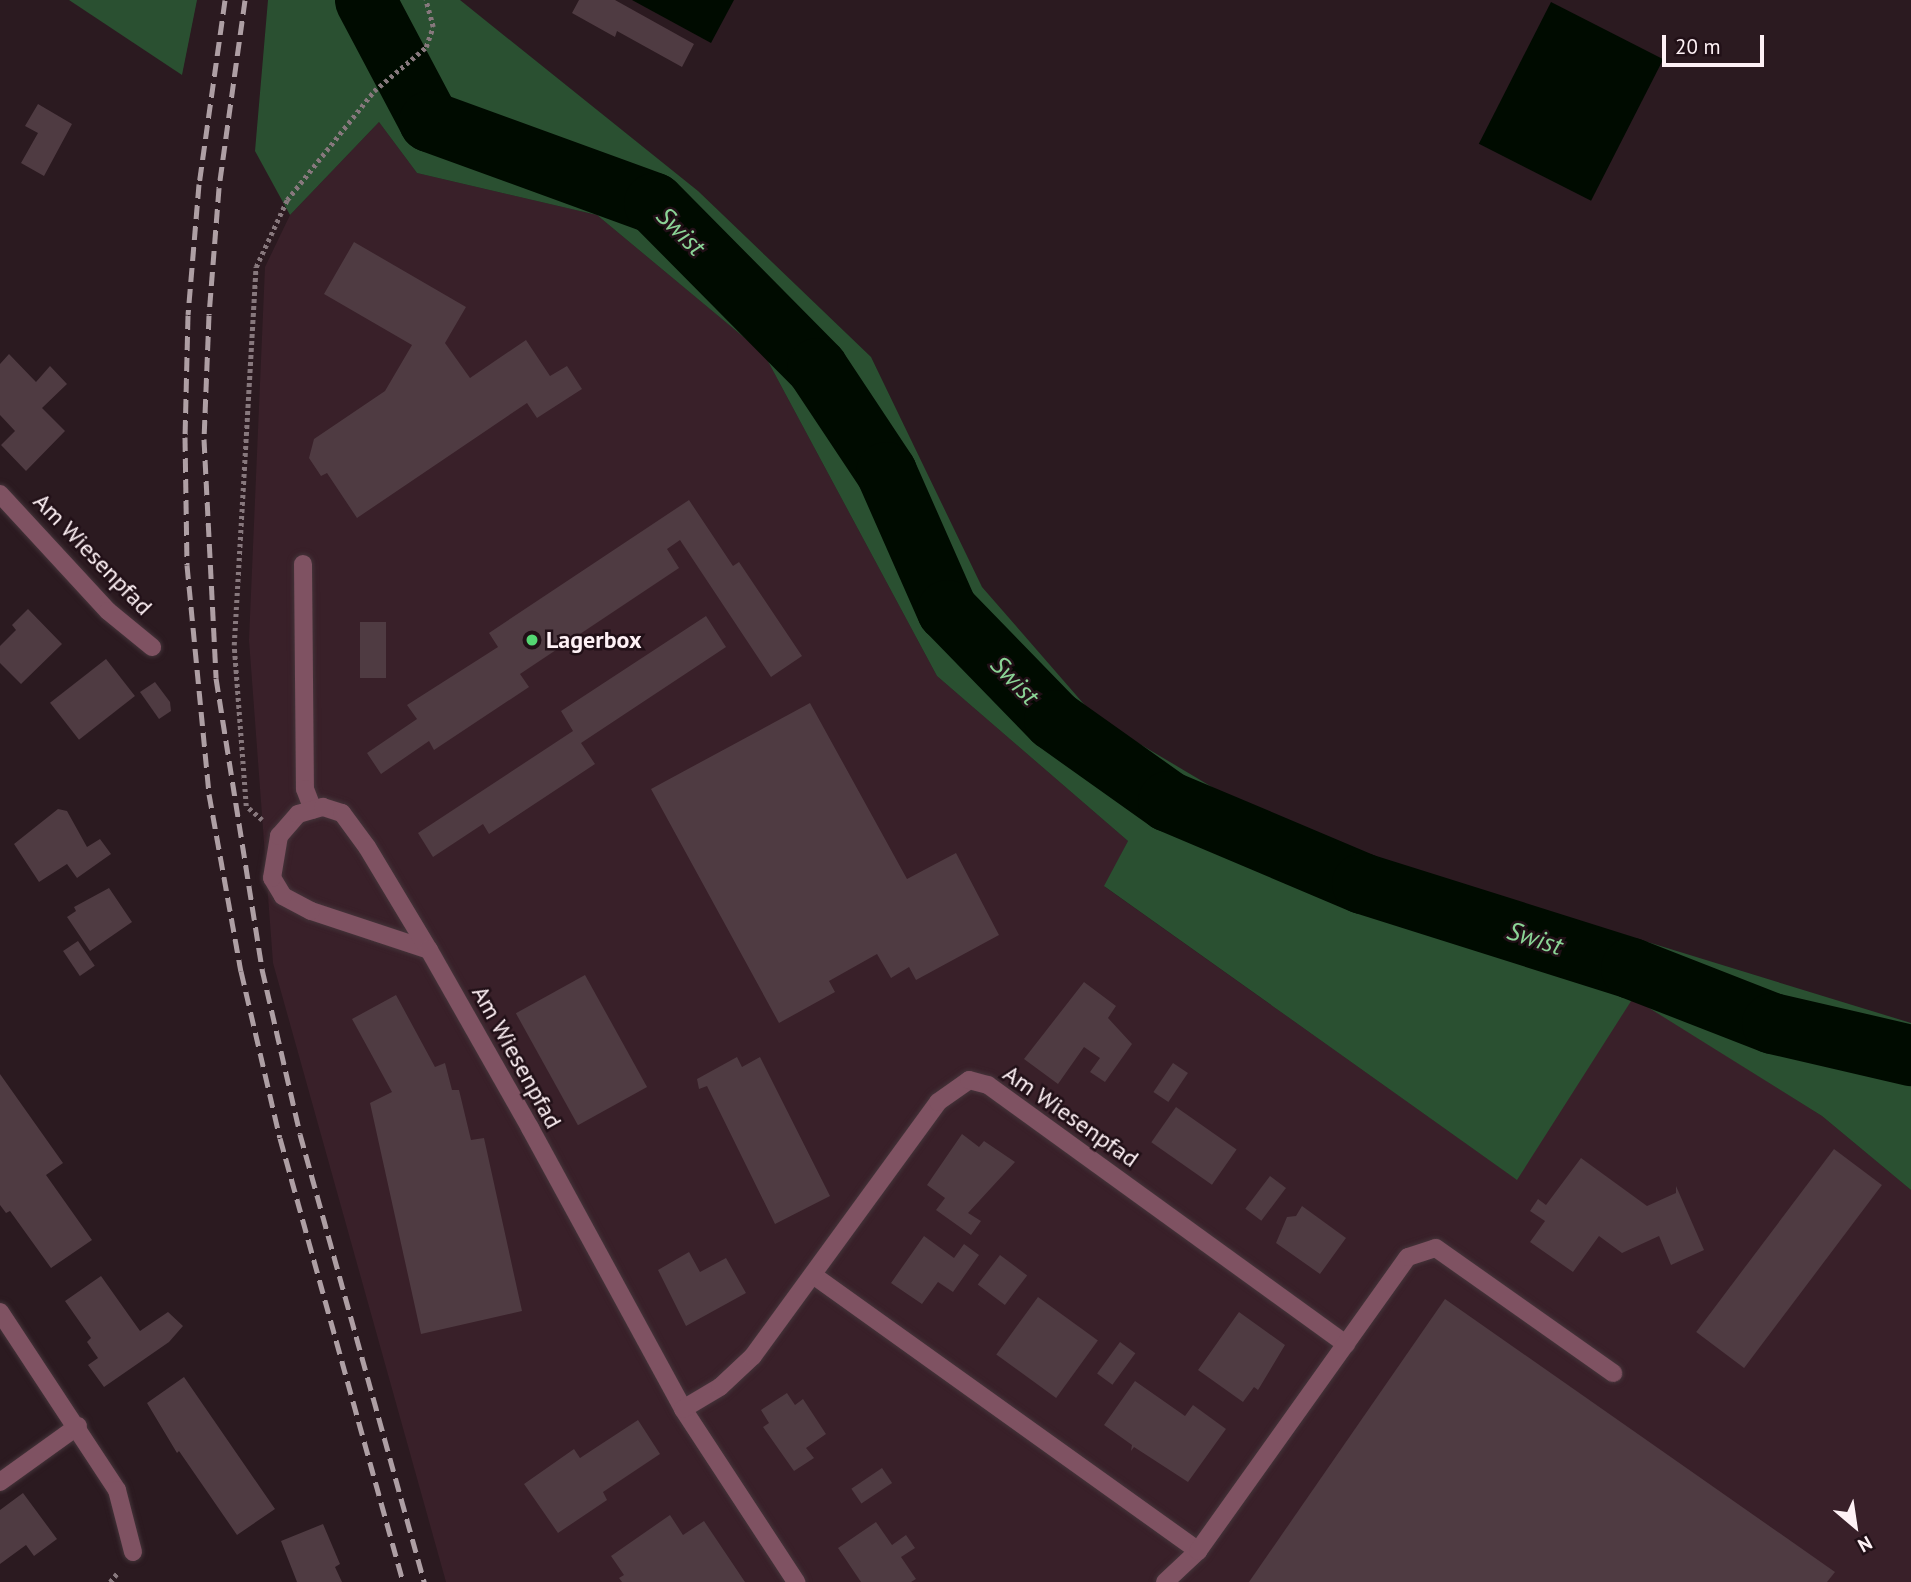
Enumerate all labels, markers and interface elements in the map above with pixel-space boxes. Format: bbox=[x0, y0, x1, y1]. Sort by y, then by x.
scale bar bbox=[1666, 21, 1768, 65]
text: 20 m bbox=[1675, 33, 1721, 60]
water label: Swist bbox=[650, 200, 712, 262]
street label: Am Wiesenpfad bbox=[27, 487, 159, 621]
place label: Lagerbox bbox=[546, 626, 641, 654]
marker: Lagerbox bbox=[524, 632, 540, 648]
water label: Swist bbox=[984, 649, 1046, 711]
water label: Swist bbox=[1503, 914, 1567, 962]
street label: Am Wiesenpfad bbox=[466, 980, 568, 1134]
street label: Am Wiesenpfad bbox=[998, 1059, 1144, 1173]
north arrow bbox=[1820, 1491, 1890, 1561]
text: N bbox=[1854, 1531, 1876, 1558]

